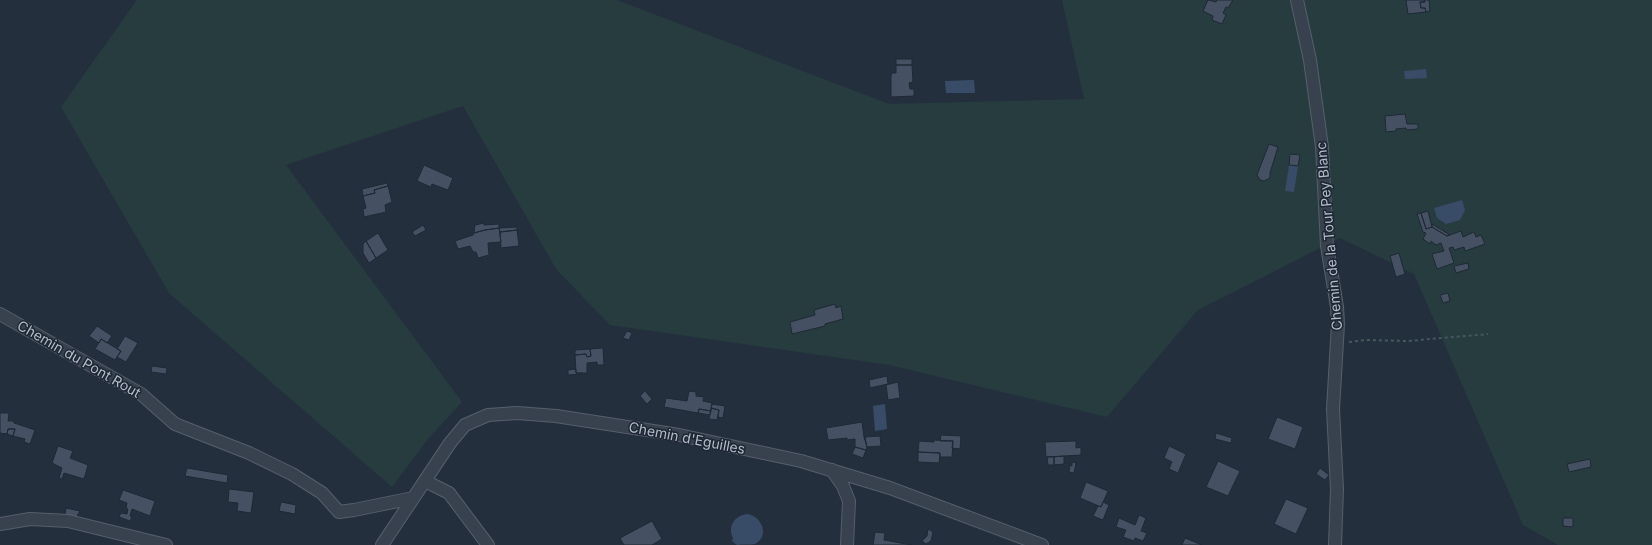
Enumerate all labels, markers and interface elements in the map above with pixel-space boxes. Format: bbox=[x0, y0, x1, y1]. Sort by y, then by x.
street label: Chemin de la Tour Pey Blanc bbox=[1312, 141, 1345, 331]
street label: Chemin du Pont Rout bbox=[15, 316, 144, 401]
street label: Chemin d'Eguilles bbox=[627, 418, 747, 457]

